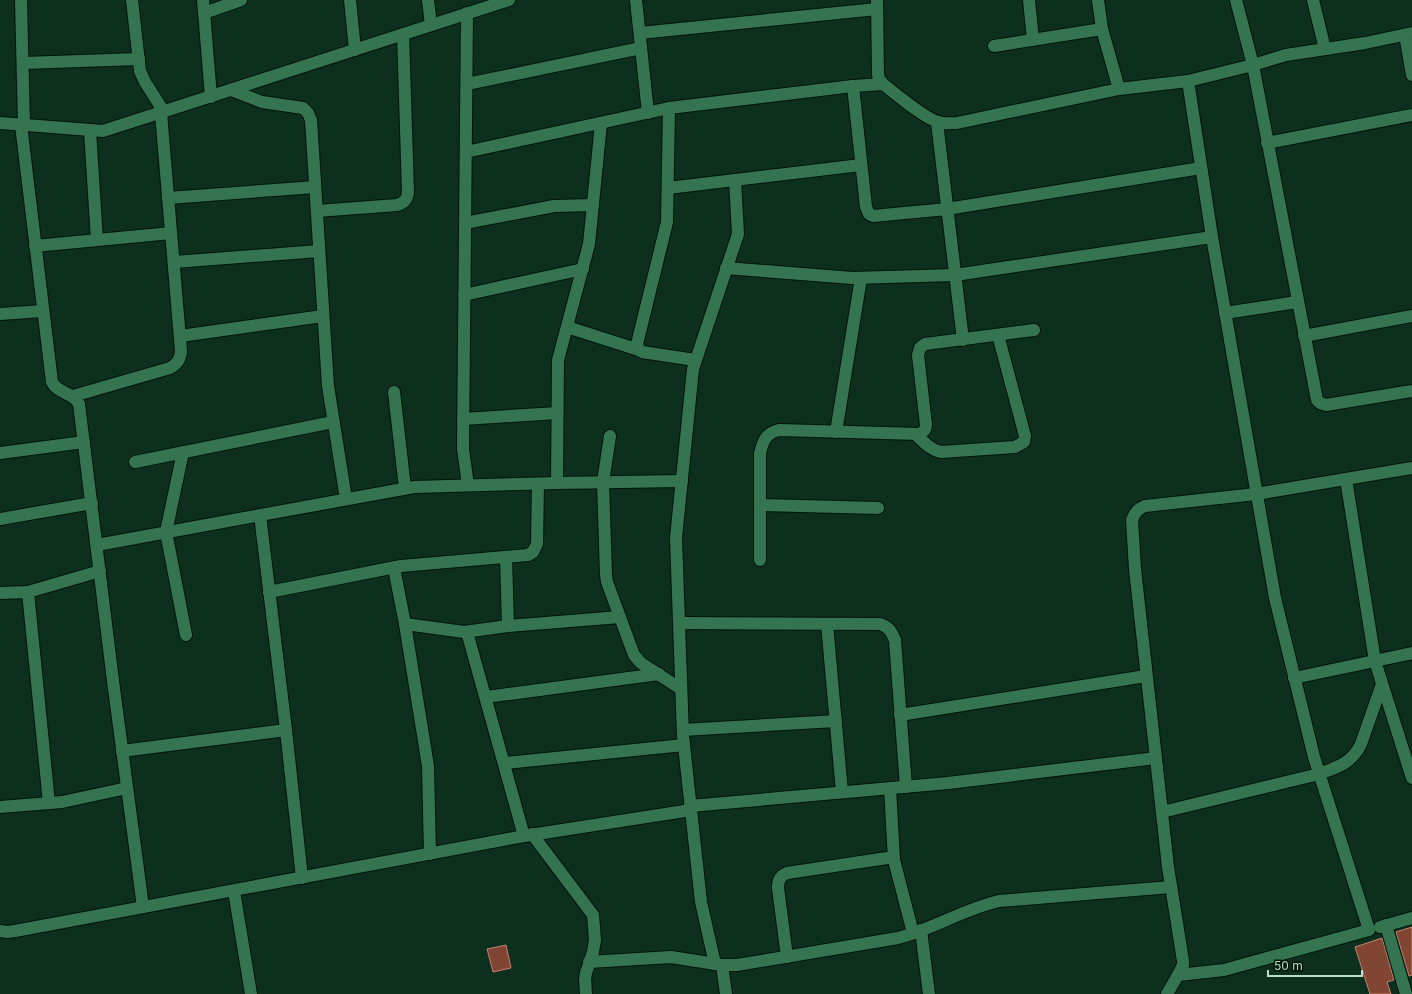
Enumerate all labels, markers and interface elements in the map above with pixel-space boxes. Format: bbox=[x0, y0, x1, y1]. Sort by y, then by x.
scale bar bbox=[1268, 952, 1362, 978]
text: 50 m bbox=[1274, 958, 1303, 973]

